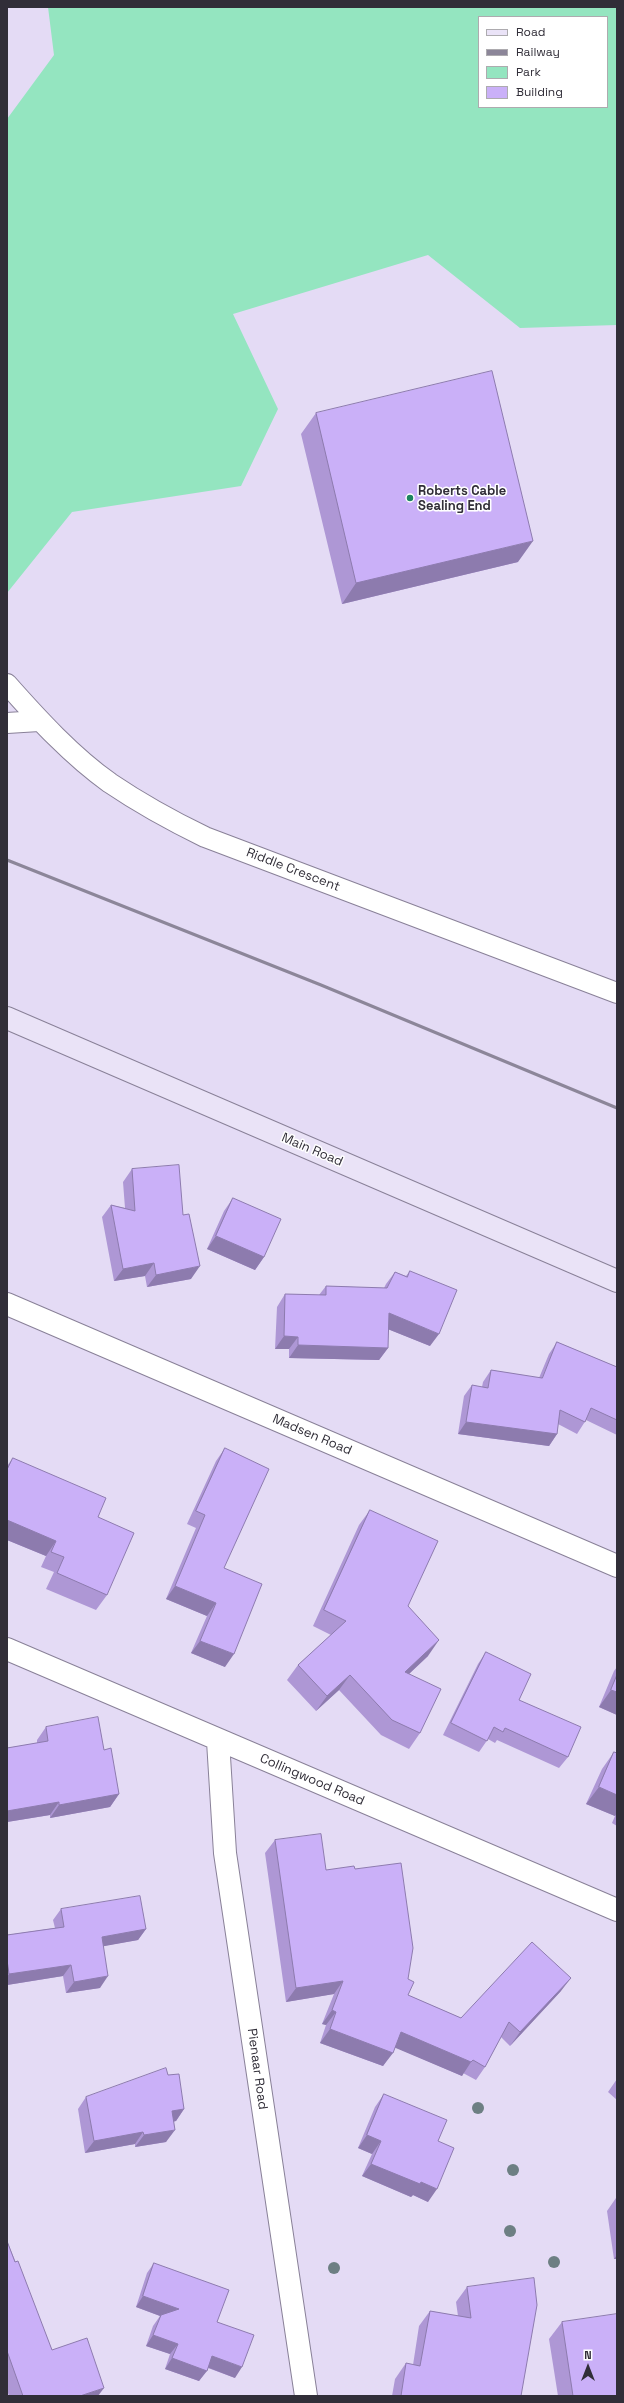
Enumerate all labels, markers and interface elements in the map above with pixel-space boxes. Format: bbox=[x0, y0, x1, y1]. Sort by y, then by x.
legend bbox=[478, 16, 608, 108]
text: Road bbox=[516, 24, 545, 40]
text: Railway bbox=[516, 44, 560, 60]
text: Park bbox=[516, 64, 541, 80]
text: Building bbox=[516, 84, 563, 100]
place label: Roberts Cable Sealing End bbox=[418, 483, 506, 514]
marker: Roberts Cable Sealing End bbox=[405, 493, 415, 503]
street label: Riddle Crescent bbox=[244, 845, 342, 895]
street label: Main Road bbox=[279, 1130, 345, 1170]
street label: Madsen Road bbox=[270, 1411, 354, 1459]
street label: Collingwood Road bbox=[257, 1751, 367, 1809]
street label: Pienaar Road bbox=[244, 2027, 270, 2111]
north arrow bbox=[568, 2347, 608, 2387]
text: N bbox=[584, 2348, 592, 2362]

